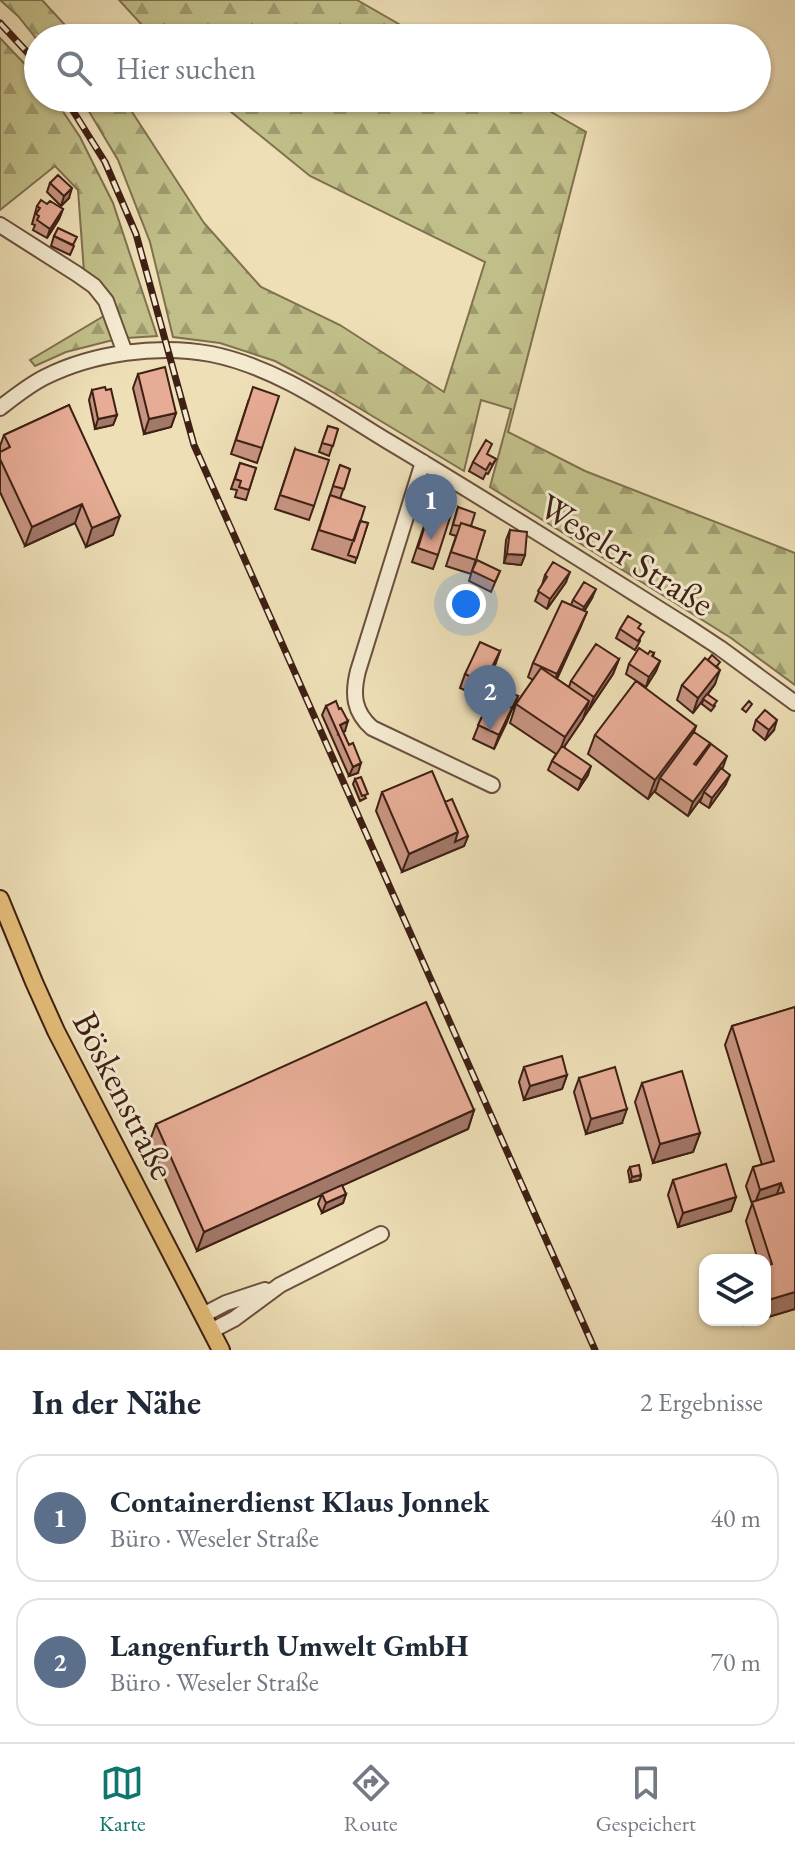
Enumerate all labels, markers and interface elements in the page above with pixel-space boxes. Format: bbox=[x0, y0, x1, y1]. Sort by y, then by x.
search box bbox=[24, 24, 771, 112]
icon: search bbox=[52, 46, 96, 90]
text: Hier suchen bbox=[116, 49, 256, 88]
pin: 1 bbox=[405, 474, 457, 540]
street label: Weseler Straße bbox=[530, 482, 723, 627]
your location bbox=[446, 584, 486, 624]
pin: 2 bbox=[464, 665, 516, 731]
street label: Böskenstraße bbox=[62, 1003, 187, 1187]
map controls bbox=[699, 1254, 771, 1326]
button: layers bbox=[699, 1254, 771, 1326]
text: In der Nähe bbox=[32, 1380, 201, 1424]
text: 2 Ergebnisse bbox=[640, 1385, 763, 1419]
text: Containerdienst Klaus Jonnek bbox=[110, 1482, 489, 1521]
text: 1 bbox=[53, 1501, 67, 1535]
text: 40 m bbox=[711, 1501, 761, 1535]
text: Büro · Weseler Straße bbox=[110, 1521, 319, 1555]
text: Langenfurth Umwelt GmbH bbox=[110, 1626, 469, 1665]
text: 2 bbox=[53, 1645, 67, 1679]
text: 70 m bbox=[711, 1645, 761, 1679]
text: Büro · Weseler Straße bbox=[110, 1665, 319, 1699]
tab: Karte bbox=[99, 1761, 146, 1838]
tab: Route bbox=[344, 1761, 398, 1838]
tab: Gespeichert bbox=[596, 1761, 696, 1838]

